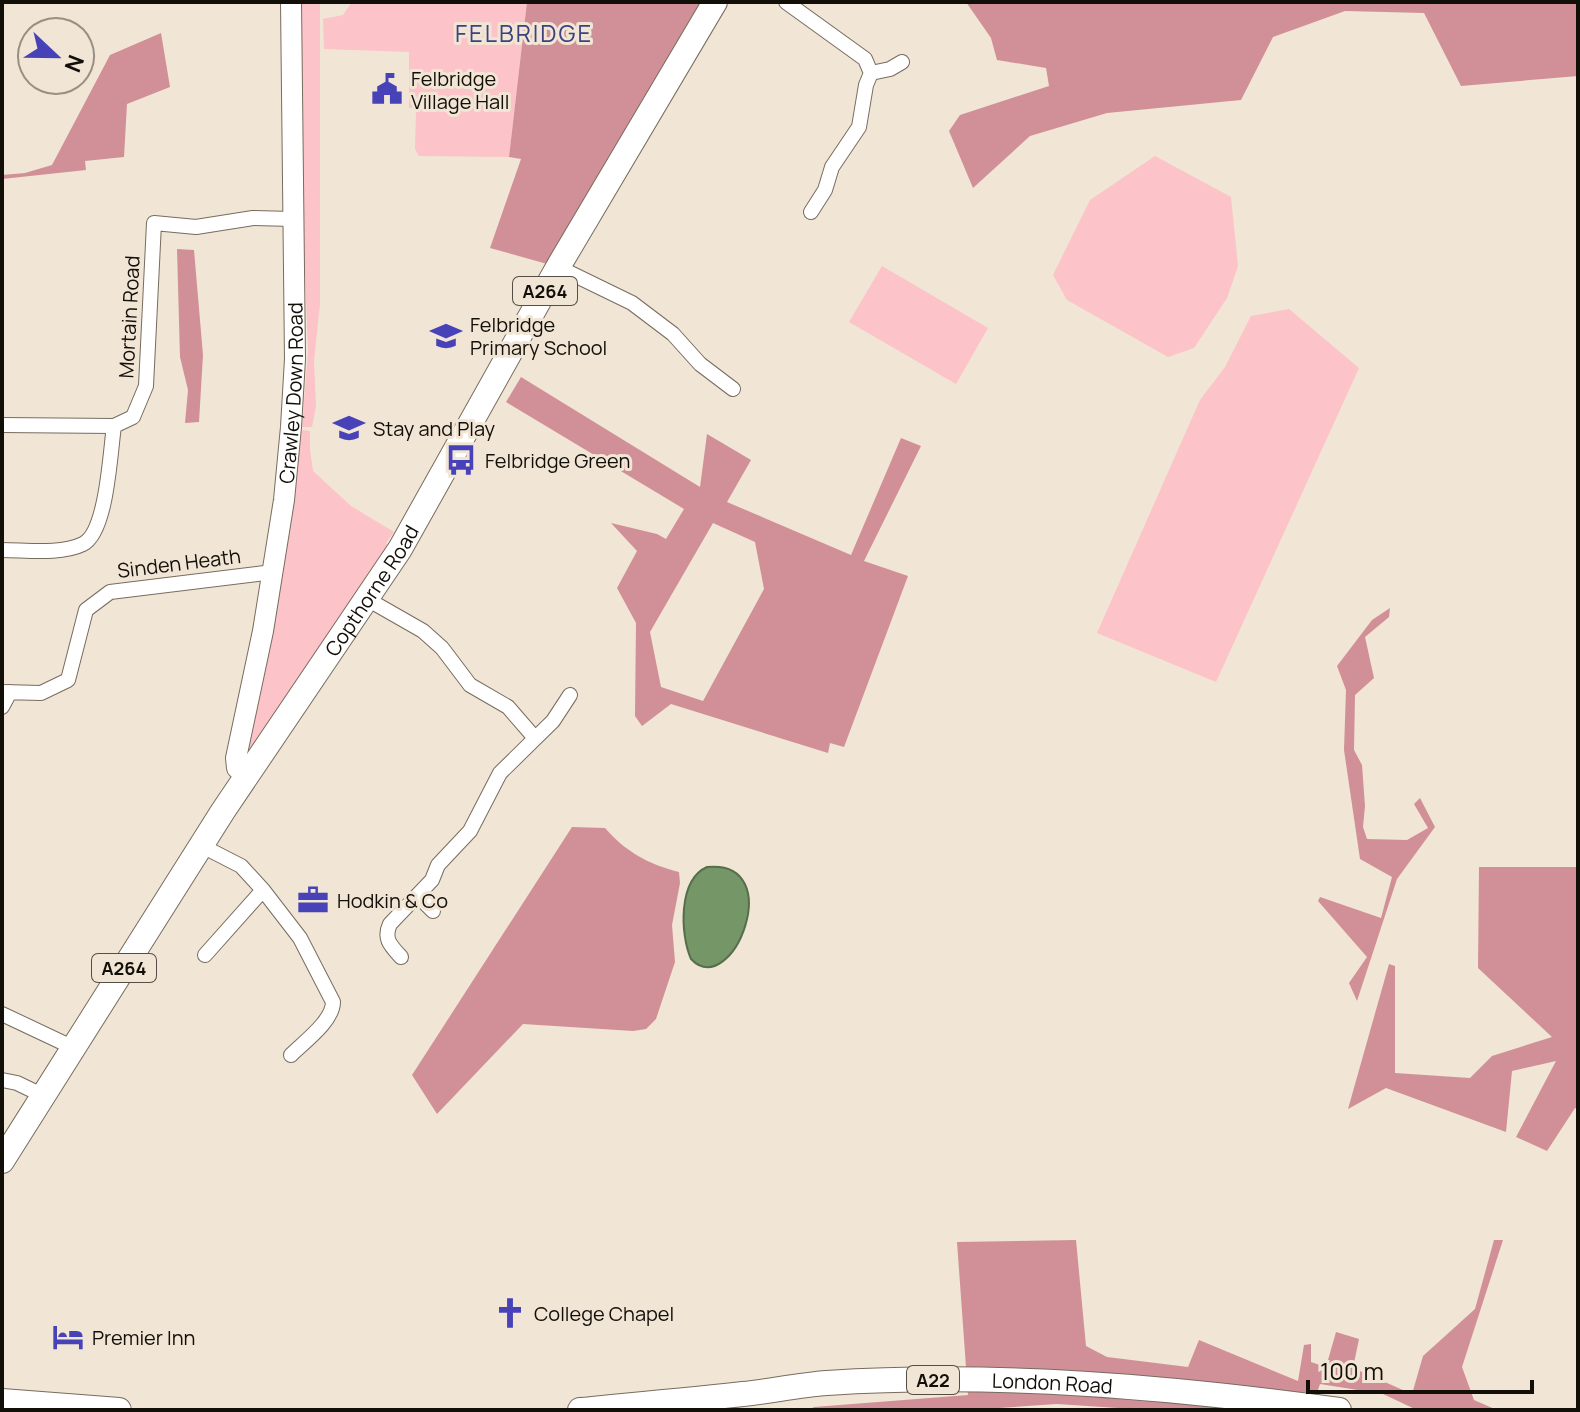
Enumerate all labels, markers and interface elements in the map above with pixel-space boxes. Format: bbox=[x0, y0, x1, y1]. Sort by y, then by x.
north arrow bbox=[16, 16, 96, 96]
district label: FELBRIDGE bbox=[455, 16, 593, 49]
text: N bbox=[58, 51, 91, 76]
place label: Felbridge Village Hall bbox=[411, 65, 509, 115]
public building icon: Felbridge Village Hall bbox=[370, 72, 404, 106]
street label: Mortain Road bbox=[112, 255, 146, 379]
road number: A264 bbox=[513, 277, 577, 305]
street label: Crawley Down Road bbox=[272, 302, 309, 485]
place label: Felbridge Primary School bbox=[470, 311, 607, 361]
school or university icon: Felbridge Primary School bbox=[429, 319, 463, 353]
school or university icon: Stay and Play bbox=[332, 411, 366, 445]
place label: Stay and Play bbox=[373, 415, 495, 442]
bus stop icon: Felbridge Green bbox=[444, 443, 478, 477]
place label: Felbridge Green bbox=[485, 447, 630, 474]
street label: Copthorne Road bbox=[318, 520, 424, 661]
street label: Sinden Heath bbox=[116, 542, 242, 584]
office icon: Hodkin & Co bbox=[296, 883, 330, 917]
place label: Hodkin & Co bbox=[337, 887, 448, 914]
road number: A264 bbox=[92, 954, 156, 982]
church icon: College Chapel bbox=[493, 1296, 527, 1330]
place label: College Chapel bbox=[534, 1300, 674, 1327]
hotel icon: Premier Inn bbox=[51, 1320, 85, 1354]
place label: Premier Inn bbox=[92, 1324, 195, 1351]
scale bar bbox=[1308, 1344, 1532, 1394]
text: 100 m bbox=[1320, 1354, 1384, 1387]
road number: A22 bbox=[907, 1366, 959, 1394]
street label: London Road bbox=[992, 1366, 1114, 1399]

